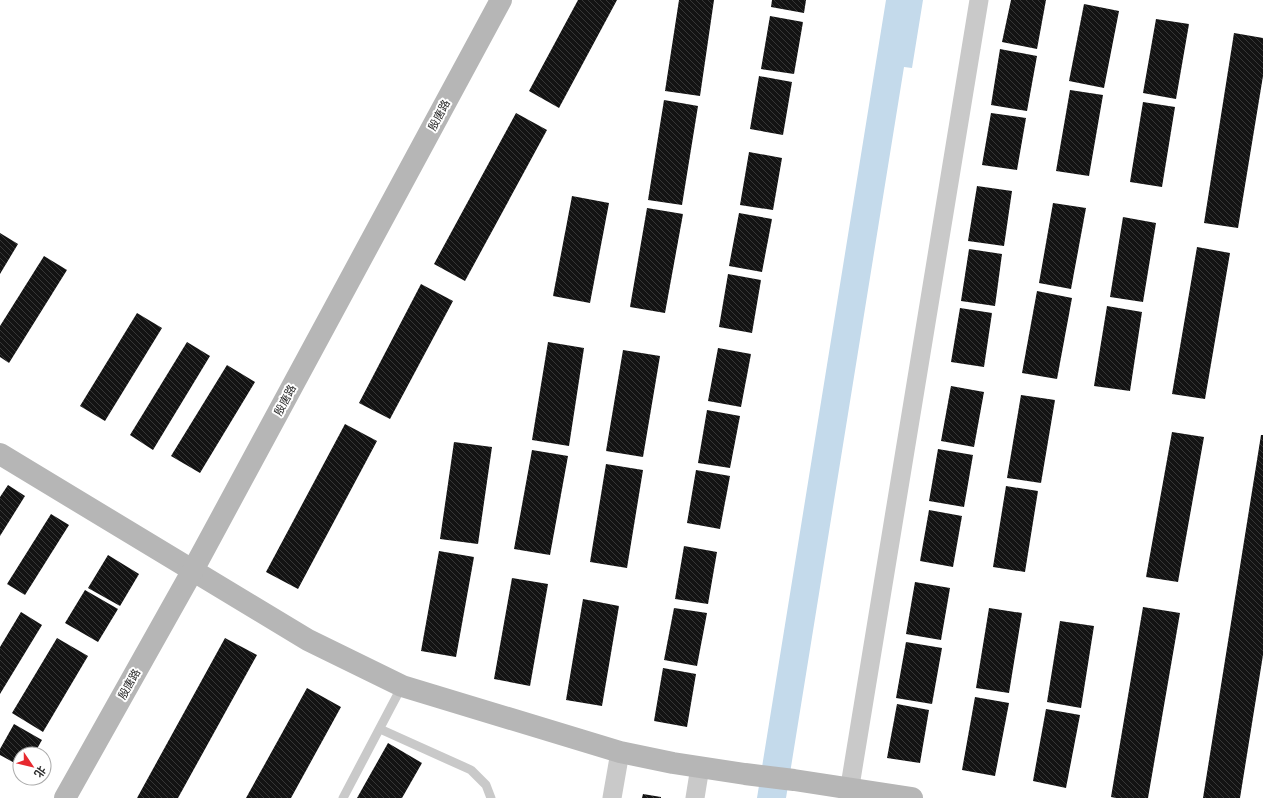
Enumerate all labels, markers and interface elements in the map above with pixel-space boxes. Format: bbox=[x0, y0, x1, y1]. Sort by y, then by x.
street label: 殷唐路 bbox=[425, 97, 453, 133]
street label: 殷唐路 bbox=[271, 382, 299, 418]
street label: 殷唐路 bbox=[115, 666, 143, 702]
north arrow bbox=[12, 746, 52, 786]
text: 北 bbox=[31, 763, 49, 780]

